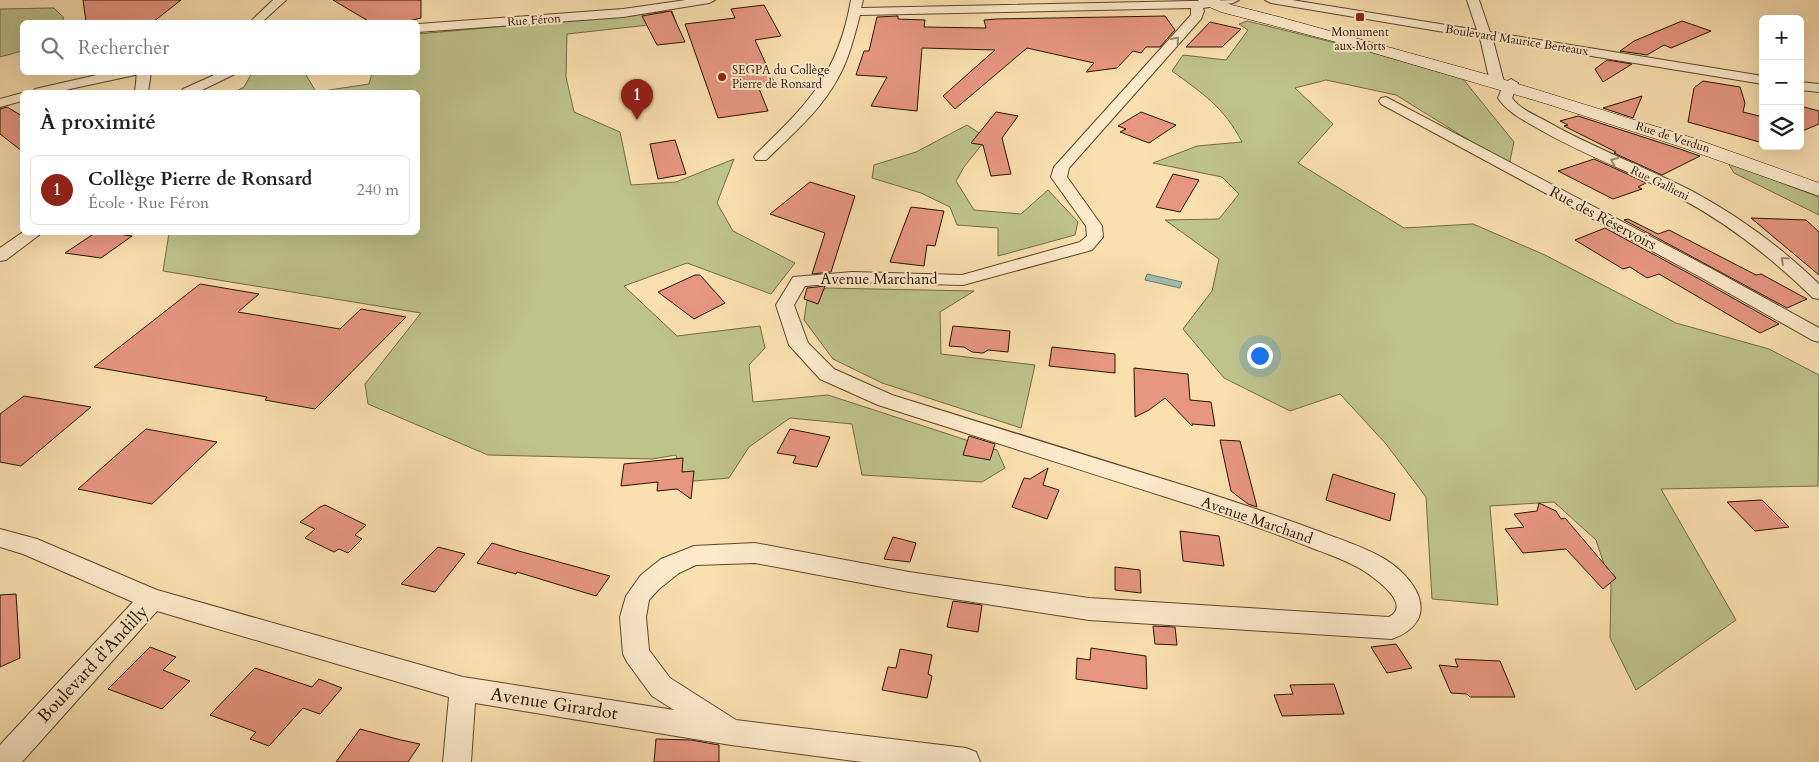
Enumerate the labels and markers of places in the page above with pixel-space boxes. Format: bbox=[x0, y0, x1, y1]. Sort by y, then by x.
marker: Monument aux Morts bbox=[1354, 11, 1366, 23]
place label: Monument aux Morts bbox=[1331, 24, 1389, 54]
place label: SEGPA du Collège Pierre de Ronsard bbox=[732, 62, 829, 92]
marker: SEGPA du Collège Pierre de Ronsard bbox=[716, 71, 728, 83]
pin: 1 bbox=[621, 79, 653, 120]

